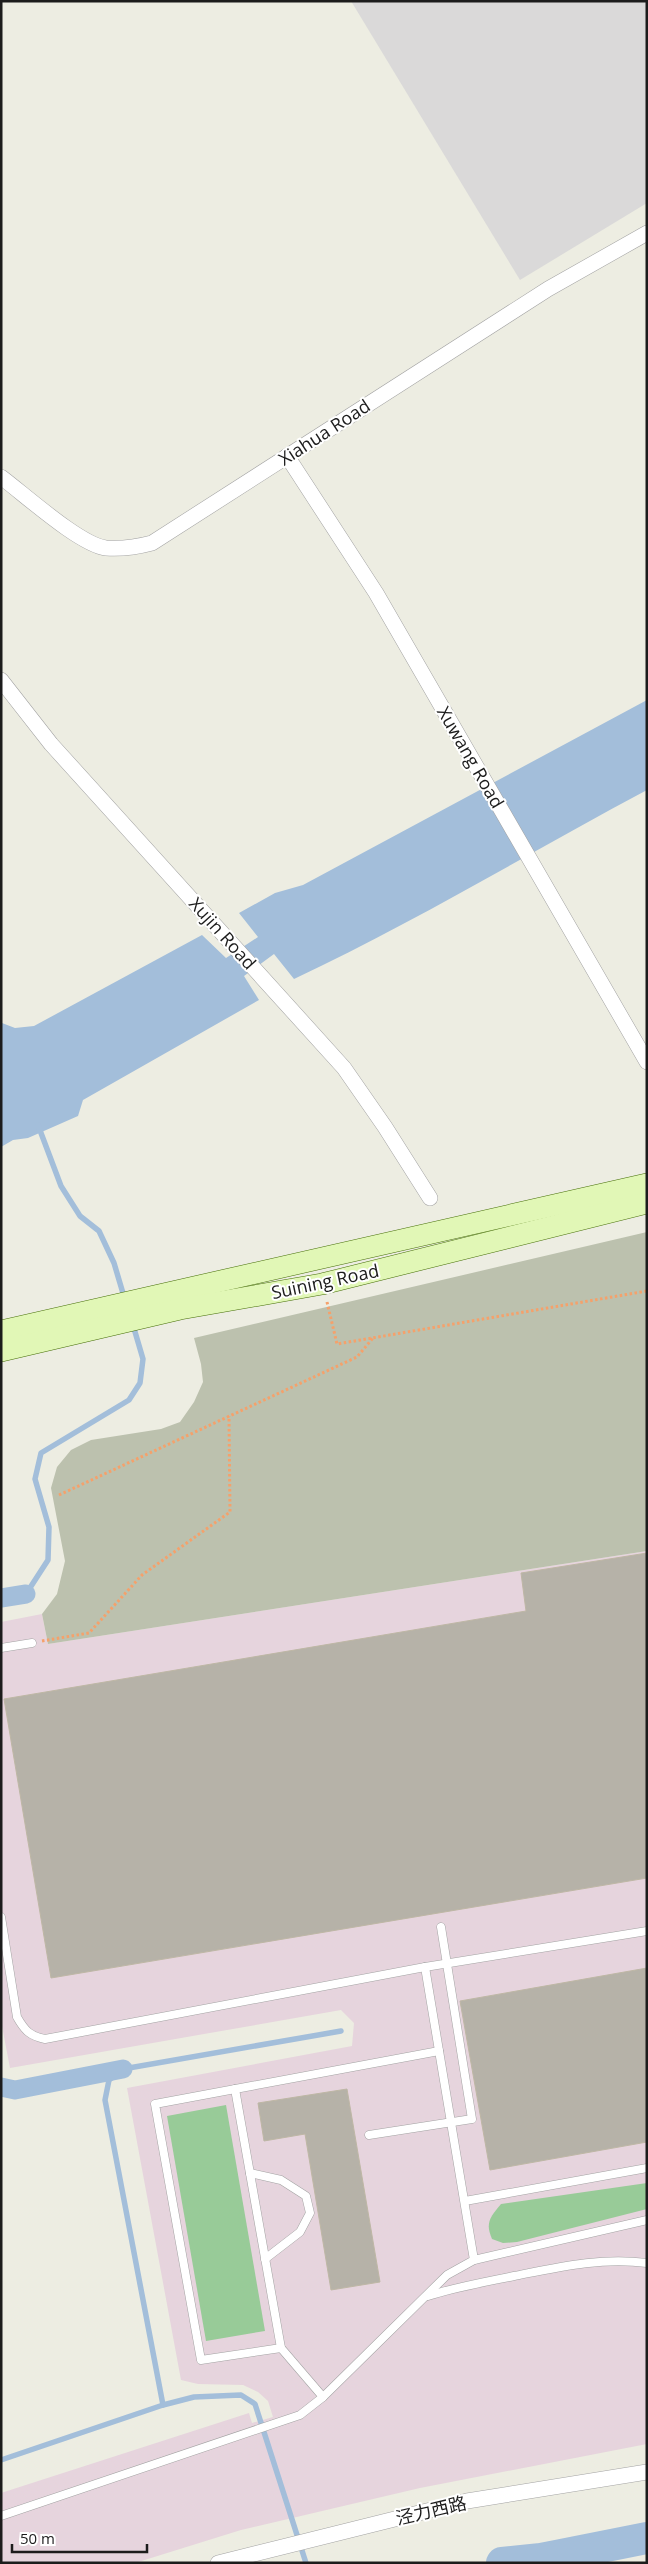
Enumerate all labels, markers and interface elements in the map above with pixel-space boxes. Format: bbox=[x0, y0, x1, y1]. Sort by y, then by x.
street label: Xiahua Road bbox=[274, 393, 374, 471]
street label: Xuwang Road bbox=[432, 702, 510, 812]
street label: Xujin Road bbox=[184, 892, 262, 974]
street label: Suining Road bbox=[269, 1258, 381, 1304]
street label: 泾力西路 bbox=[393, 2490, 469, 2530]
scale bar bbox=[12, 2522, 148, 2554]
text: 50 m bbox=[20, 2528, 55, 2548]

